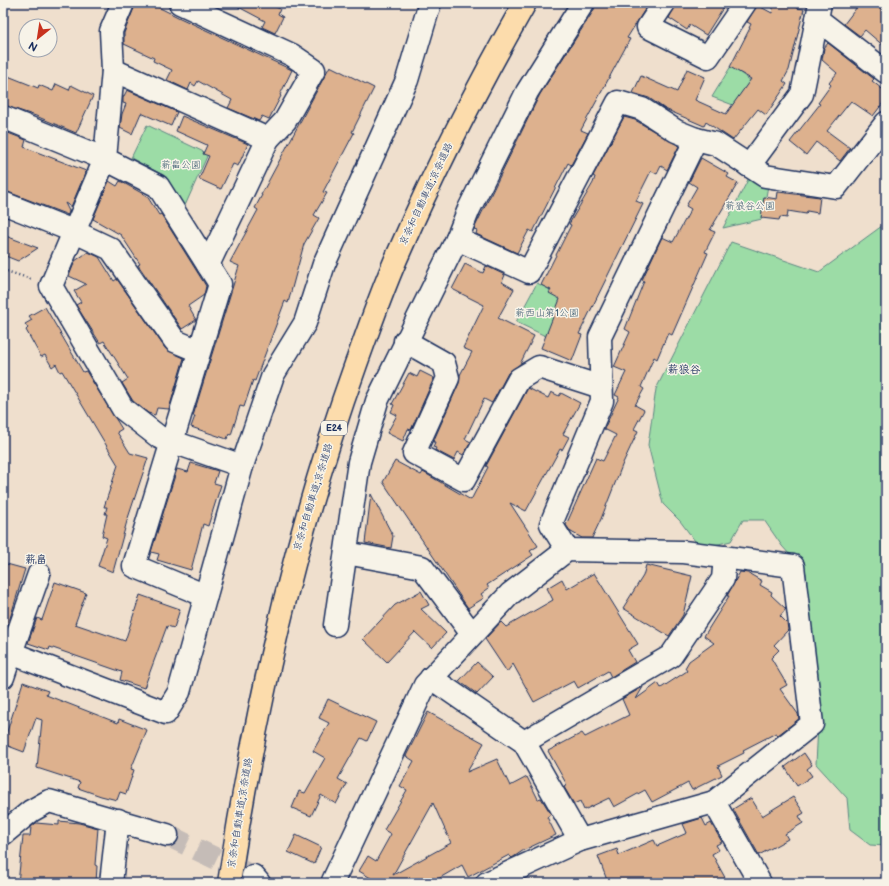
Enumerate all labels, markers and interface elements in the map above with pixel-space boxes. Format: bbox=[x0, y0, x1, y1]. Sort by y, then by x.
north arrow bbox=[18, 18, 58, 58]
text: N bbox=[26, 39, 40, 54]
street label: 京奈和自動車道;京奈道路 bbox=[397, 141, 455, 247]
park label: 薪畠公園 bbox=[161, 159, 201, 171]
park label: 薪狼谷公園 bbox=[725, 200, 775, 212]
park label: 薪西山第1公園 bbox=[515, 307, 579, 319]
district label: 薪狼谷 bbox=[668, 363, 701, 376]
road number: E24 bbox=[321, 421, 347, 435]
street label: 京奈和自動車道;京奈道路 bbox=[291, 442, 335, 552]
district label: 薪畠 bbox=[25, 553, 47, 566]
street label: 京奈和自動車道;京奈道路 bbox=[225, 757, 255, 869]

